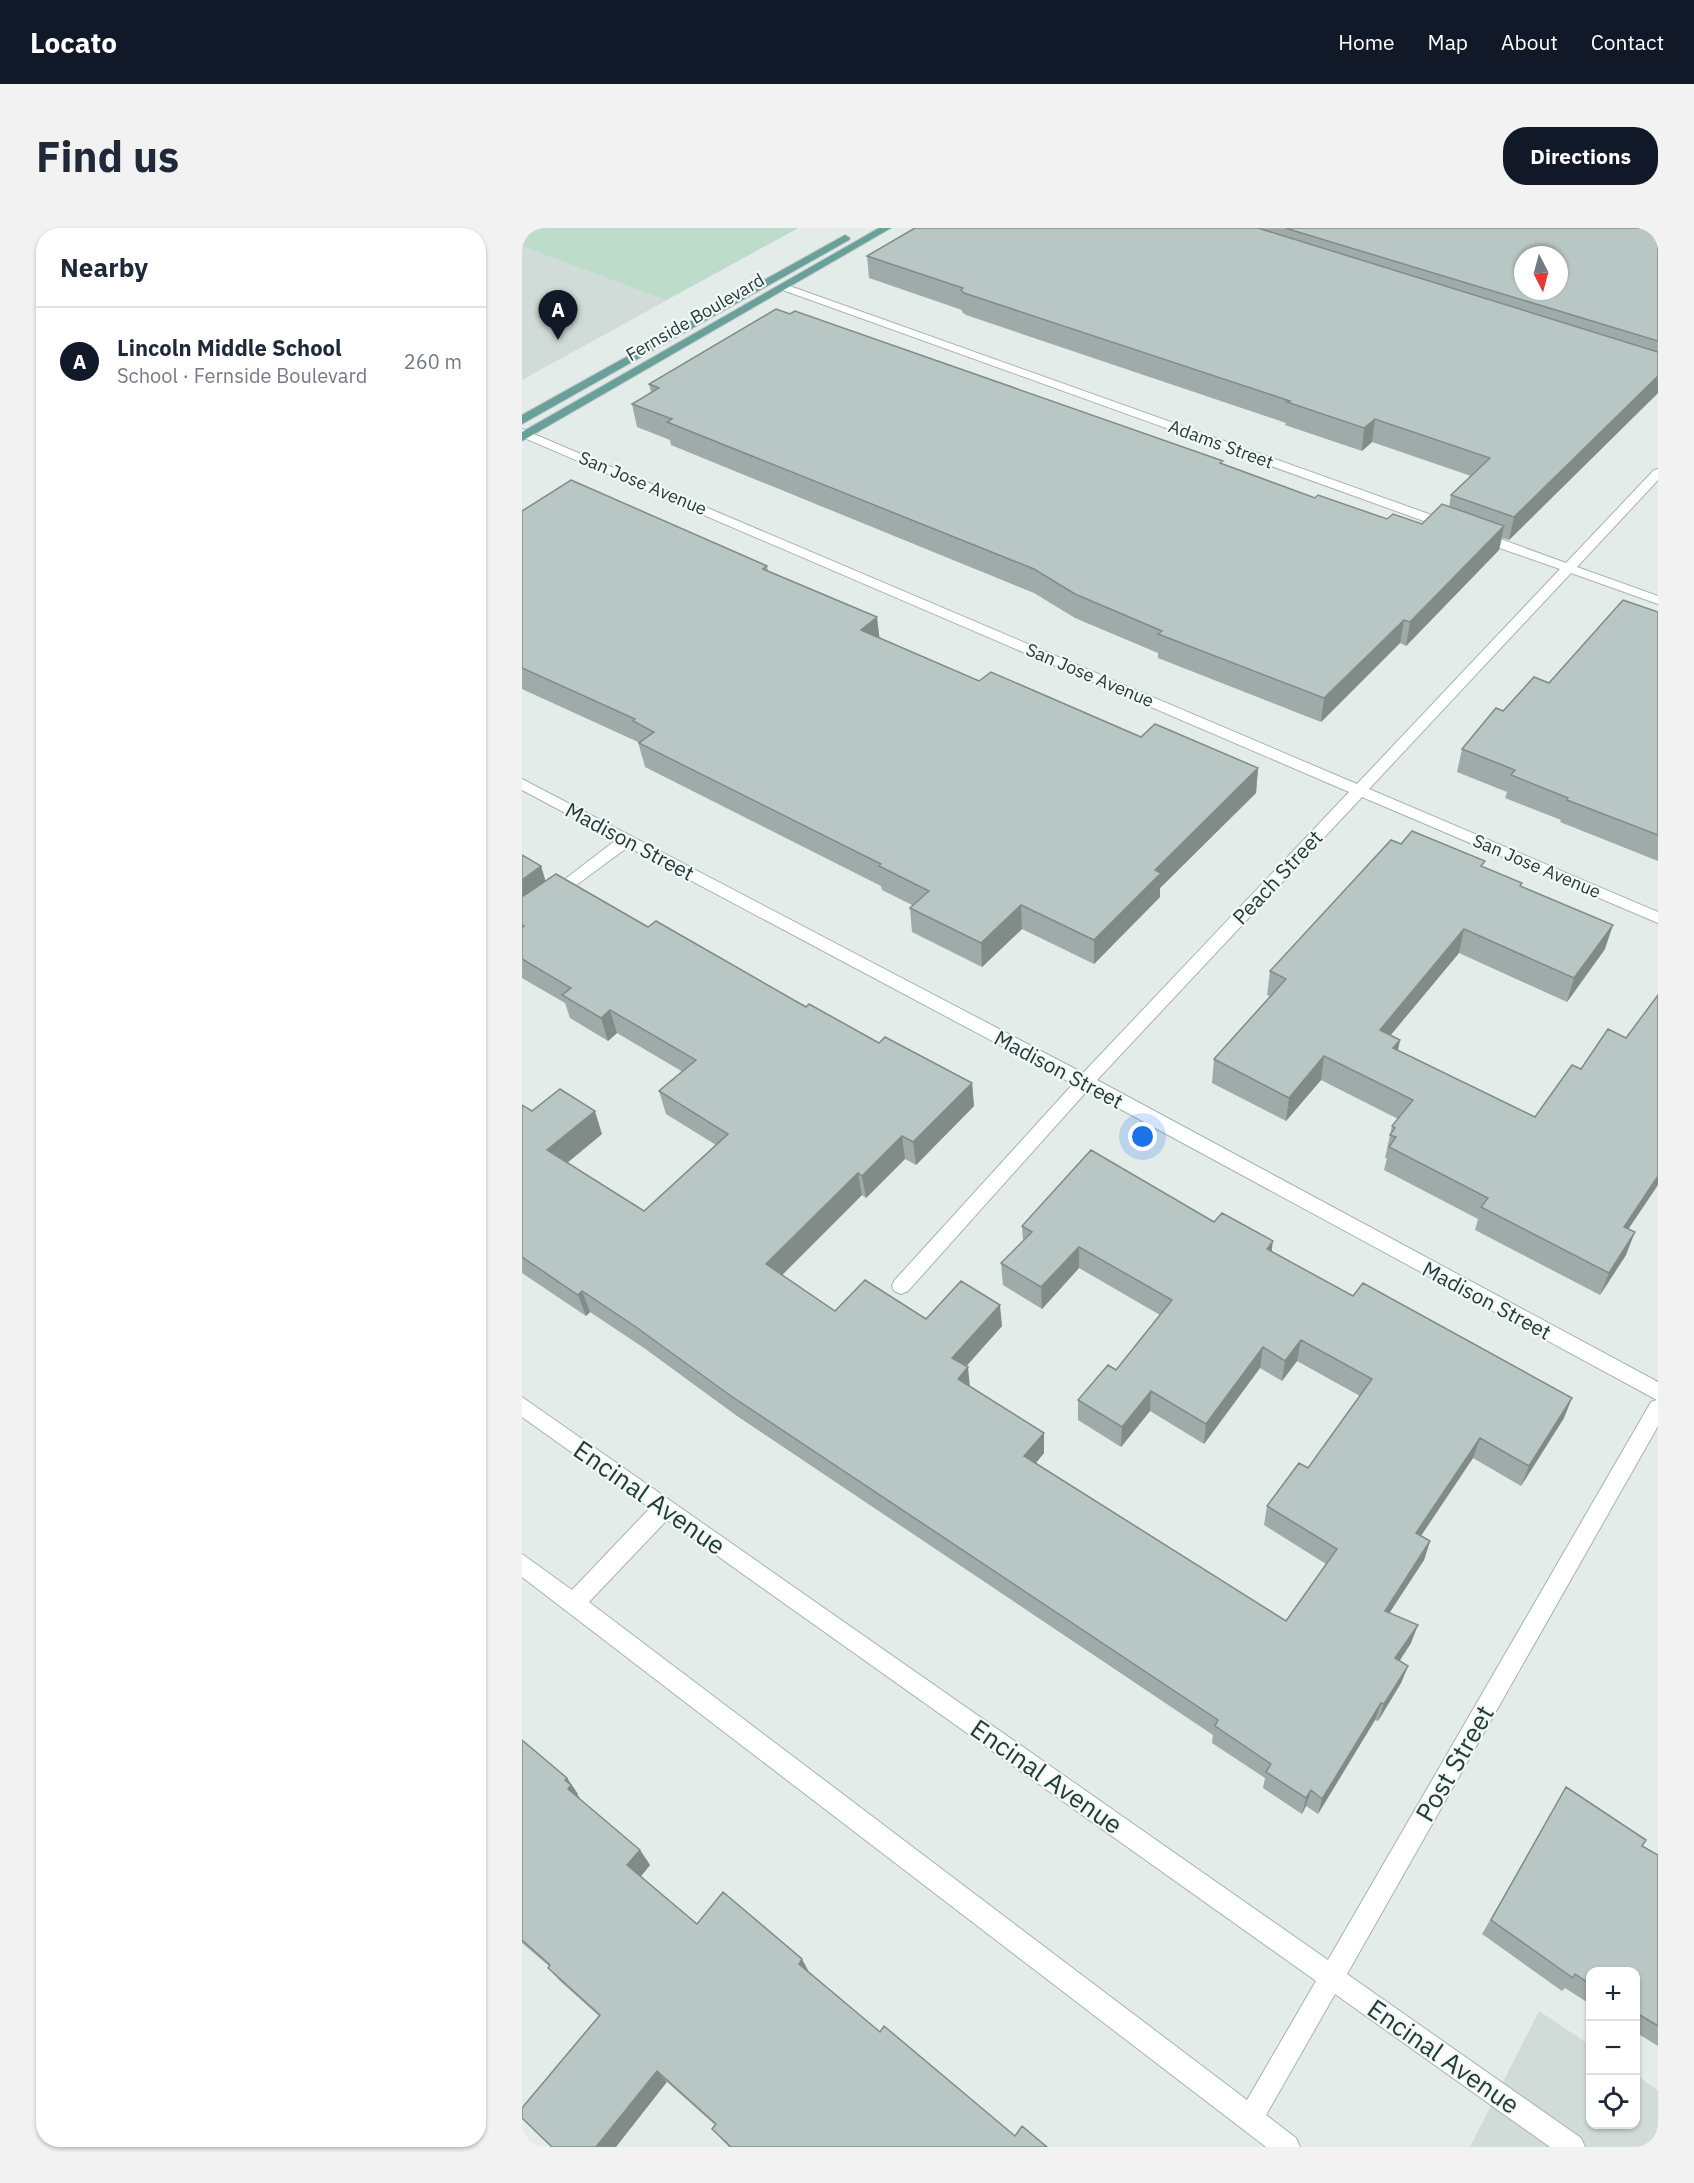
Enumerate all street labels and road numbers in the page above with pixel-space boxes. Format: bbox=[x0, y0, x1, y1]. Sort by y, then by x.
street label: Fernside Boulevard bbox=[622, 268, 768, 366]
street label: Adams Street bbox=[1166, 414, 1276, 474]
street label: San Jose Avenue bbox=[576, 446, 711, 520]
street label: San Jose Avenue bbox=[1023, 638, 1158, 712]
street label: Madison Street bbox=[561, 795, 699, 887]
street label: Peach Street bbox=[1226, 824, 1328, 930]
street label: San Jose Avenue bbox=[1470, 829, 1605, 903]
street label: Madison Street bbox=[990, 1023, 1128, 1115]
street label: Madison Street bbox=[1418, 1254, 1556, 1346]
street label: Encinal Avenue bbox=[567, 1432, 733, 1562]
street label: Post Street bbox=[1407, 1699, 1501, 1827]
street label: Encinal Avenue bbox=[964, 1711, 1130, 1841]
street label: Encinal Avenue bbox=[1361, 1991, 1527, 2121]

